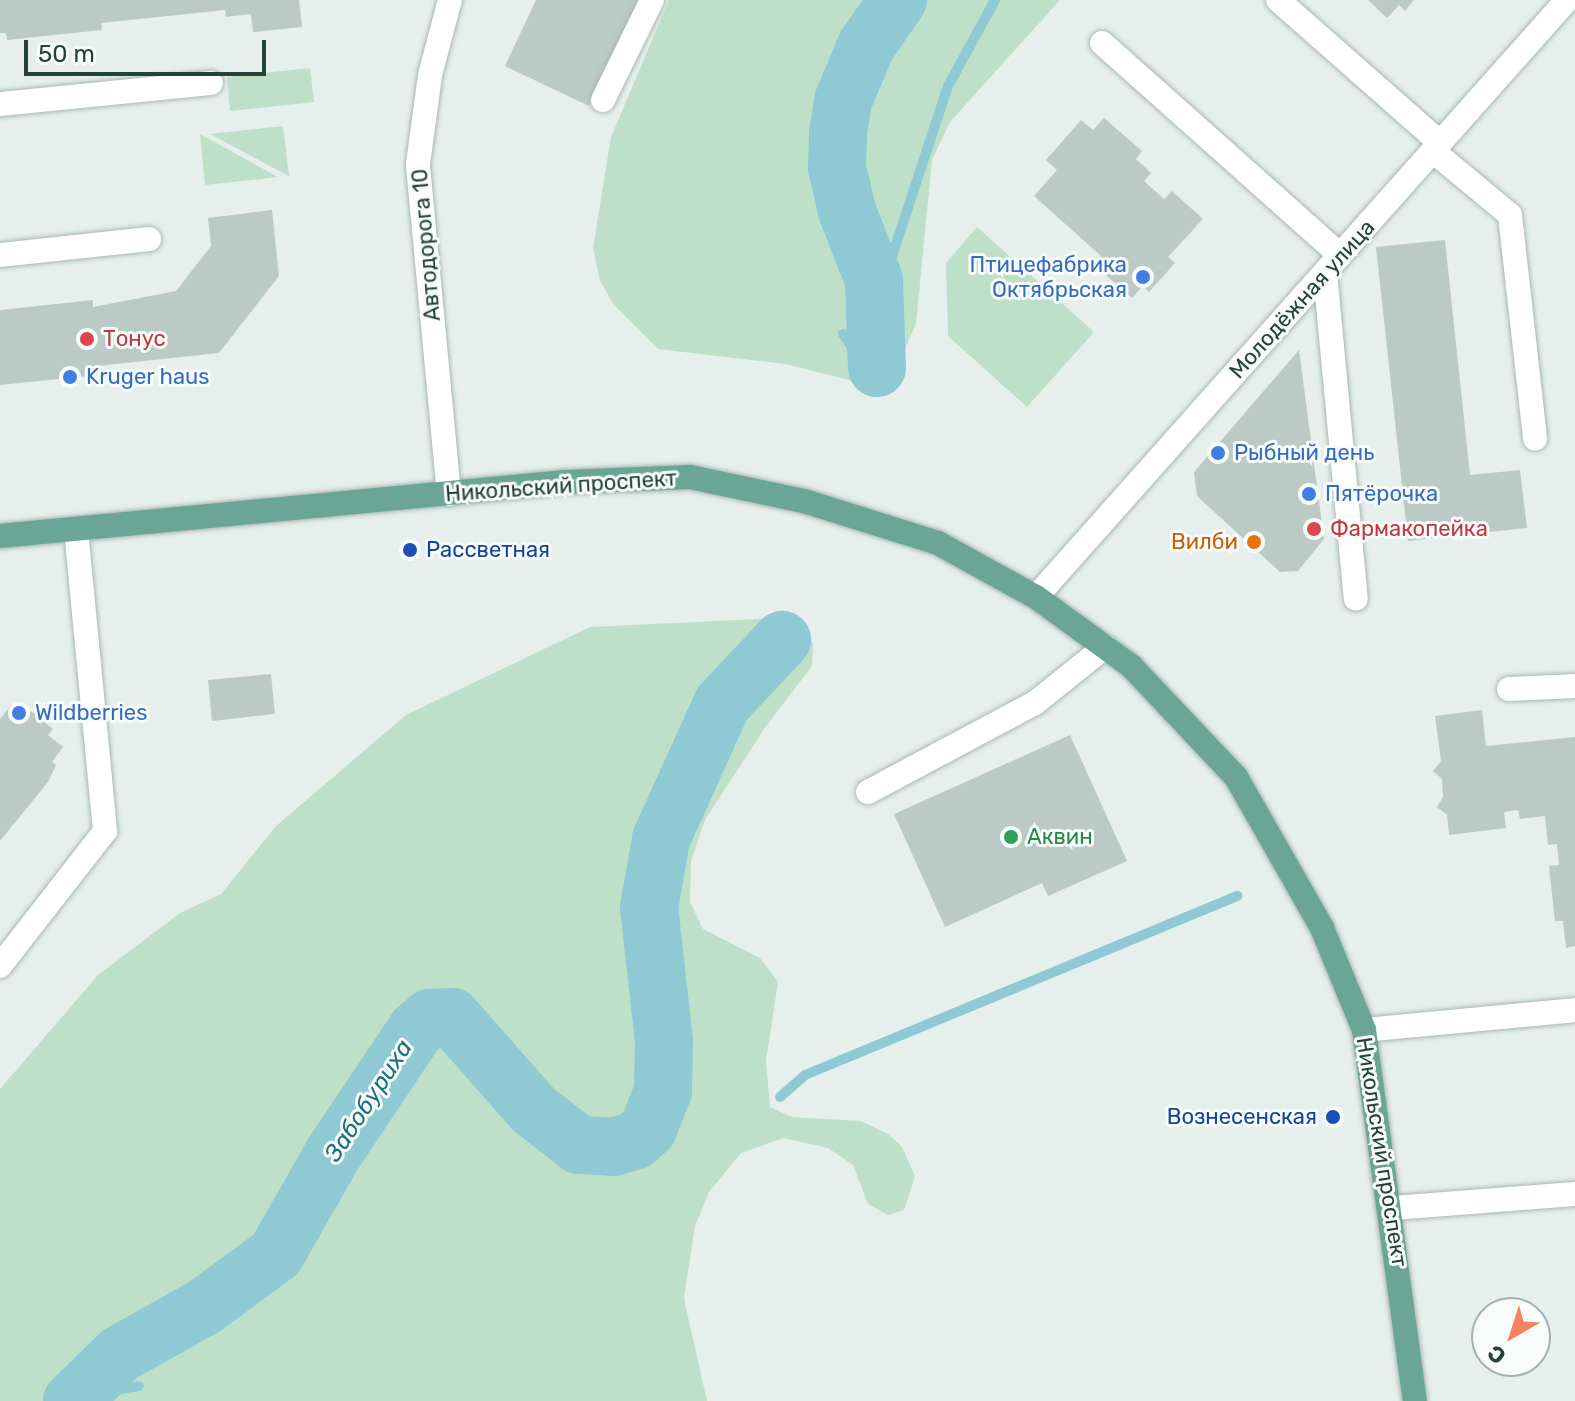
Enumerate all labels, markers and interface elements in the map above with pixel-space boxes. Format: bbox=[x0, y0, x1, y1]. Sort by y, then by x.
scale bar bbox=[28, 24, 270, 74]
text: 50 m bbox=[38, 40, 95, 68]
street label: Автодорога 10 bbox=[406, 168, 446, 322]
street label: Молодёжная улица bbox=[1224, 214, 1380, 384]
place label: Птицефабрика Октябрьская bbox=[970, 251, 1127, 302]
marker: Птицефабрика Октябрьская bbox=[1134, 268, 1152, 286]
place label: Тонус bbox=[103, 326, 166, 352]
marker: Тонус bbox=[78, 330, 96, 348]
place label: Kruger haus bbox=[86, 364, 210, 390]
marker: Kruger haus bbox=[61, 368, 79, 386]
place label: Рыбный день bbox=[1234, 440, 1374, 466]
marker: Рыбный день bbox=[1209, 444, 1227, 462]
street label: Никольский проспект bbox=[444, 465, 678, 507]
place label: Пятёрочка bbox=[1325, 481, 1438, 507]
marker: Пятёрочка bbox=[1300, 485, 1318, 503]
place label: Фармакопейка bbox=[1330, 516, 1488, 542]
marker: Фармакопейка bbox=[1305, 520, 1323, 538]
place label: Вилби bbox=[1171, 529, 1238, 555]
marker: Вилби bbox=[1245, 533, 1263, 551]
place label: Рассветная bbox=[426, 537, 550, 563]
marker: Рассветная bbox=[401, 541, 419, 559]
place label: Wildberries bbox=[35, 700, 147, 726]
marker: Wildberries bbox=[10, 704, 28, 722]
place label: Аквин bbox=[1027, 824, 1093, 850]
marker: Аквин bbox=[1002, 828, 1020, 846]
water label: Забобуриха bbox=[319, 1035, 419, 1167]
street label: Никольский проспект bbox=[1351, 1035, 1413, 1269]
place label: Вознесенская bbox=[1167, 1104, 1317, 1130]
marker: Вознесенская bbox=[1324, 1108, 1342, 1126]
north arrow bbox=[1471, 1297, 1551, 1377]
text: С bbox=[1482, 1339, 1511, 1370]

